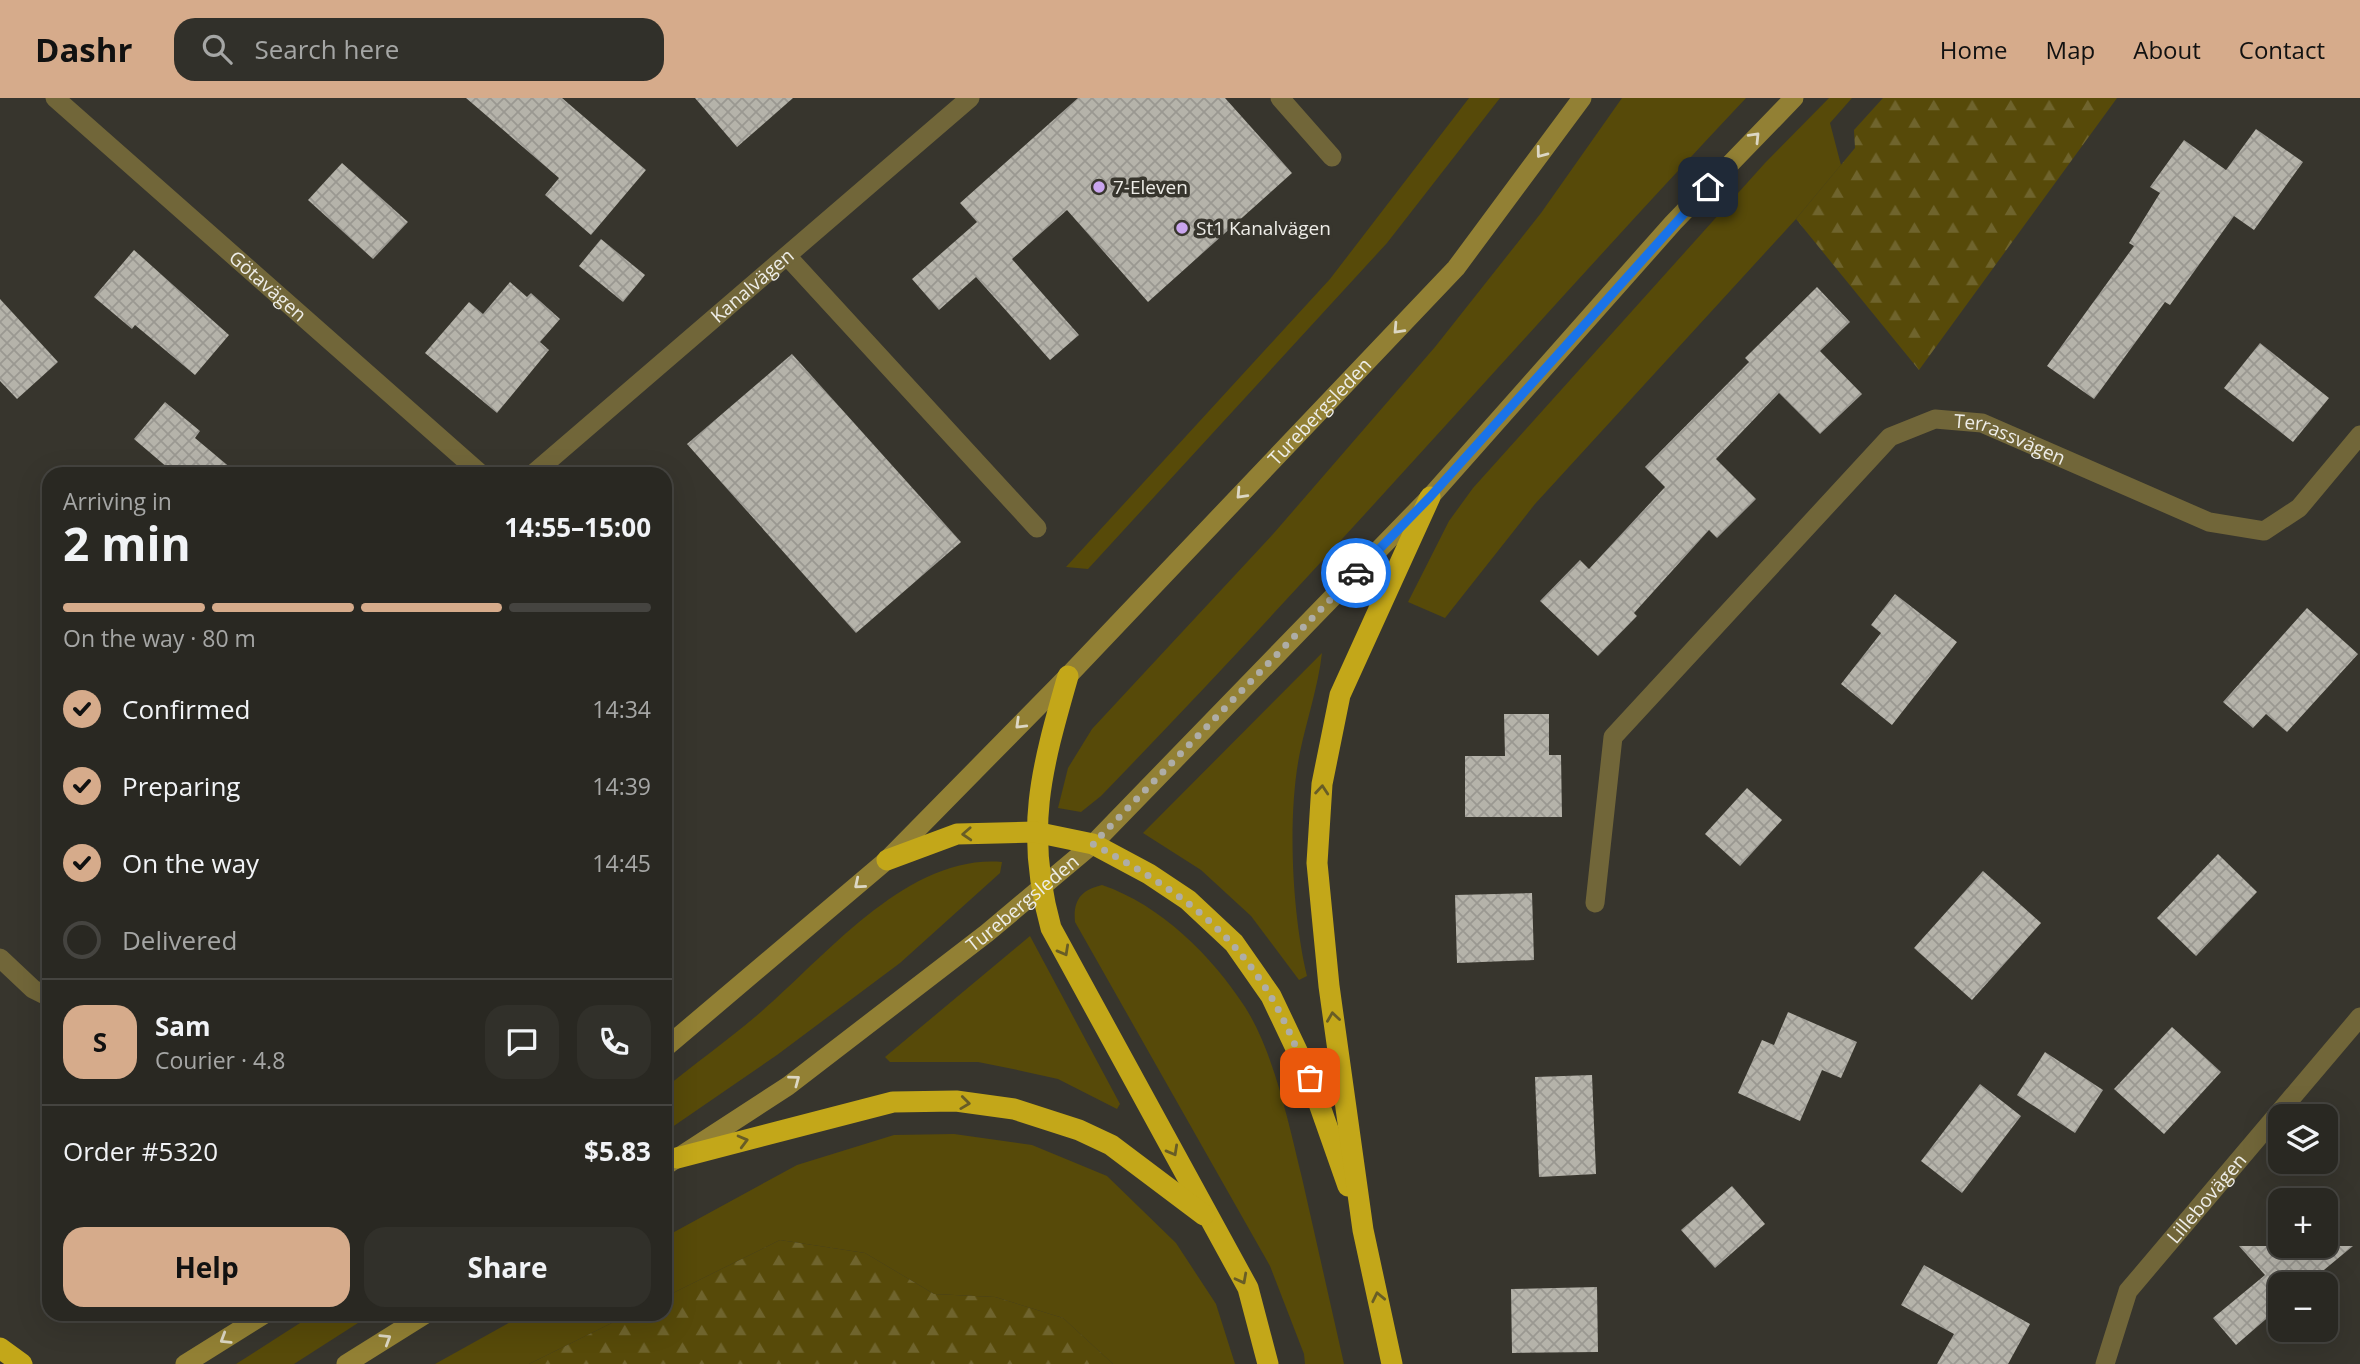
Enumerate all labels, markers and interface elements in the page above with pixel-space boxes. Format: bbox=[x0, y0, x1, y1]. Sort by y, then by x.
search box bbox=[174, 18, 664, 81]
text: Dashr bbox=[35, 27, 132, 72]
icon: search bbox=[198, 30, 236, 68]
text: Search here bbox=[254, 31, 399, 67]
text: Home bbox=[1940, 33, 2008, 66]
text: Map bbox=[2046, 33, 2095, 66]
text: About bbox=[2133, 33, 2201, 66]
text: Contact bbox=[2239, 33, 2325, 66]
one-way arrow bbox=[1747, 133, 1760, 146]
one-way arrow bbox=[1537, 145, 1550, 158]
pin bbox=[1678, 157, 1738, 217]
icon: home bbox=[1689, 168, 1727, 206]
place label: 7-Eleven bbox=[1113, 174, 1188, 200]
marker: 7-Eleven bbox=[1091, 179, 1107, 195]
place label: St1 Kanalvägen bbox=[1196, 215, 1331, 241]
marker: St1 Kanalvägen bbox=[1174, 220, 1190, 236]
street label: Kanalvägen bbox=[705, 242, 799, 329]
street label: Götavägen bbox=[224, 245, 312, 327]
one-way arrow bbox=[1393, 321, 1406, 334]
street label: Turebergsleden bbox=[1262, 352, 1377, 471]
street label: Terrassvägen bbox=[1953, 408, 2070, 471]
text: Arriving in bbox=[63, 485, 172, 517]
one-way arrow bbox=[1237, 486, 1250, 499]
text: 14:55–15:00 bbox=[504, 509, 651, 545]
text: 2 min bbox=[63, 512, 191, 574]
courier bbox=[1321, 538, 1391, 608]
icon: car bbox=[1337, 554, 1375, 592]
text: On the way · 80 m bbox=[63, 622, 256, 654]
icon: check bbox=[63, 690, 101, 728]
text: Confirmed bbox=[122, 691, 250, 727]
text: 14:34 bbox=[592, 693, 651, 725]
one-way arrow bbox=[1015, 716, 1028, 729]
icon: check bbox=[63, 767, 101, 805]
text: Preparing bbox=[122, 768, 240, 804]
text: 14:39 bbox=[592, 770, 651, 802]
one-way arrow bbox=[1314, 784, 1329, 795]
one-way arrow bbox=[961, 826, 972, 841]
icon: check bbox=[63, 844, 101, 882]
text: On the way bbox=[122, 845, 259, 881]
text: 14:45 bbox=[592, 847, 651, 879]
street label: Turebergsleden bbox=[960, 848, 1084, 958]
one-way arrow bbox=[854, 876, 867, 888]
text: Delivered bbox=[122, 922, 237, 958]
one-way arrow bbox=[1056, 944, 1069, 957]
button: chat bbox=[485, 1005, 559, 1079]
button: phone bbox=[577, 1005, 651, 1079]
text: Sam bbox=[155, 1008, 211, 1044]
one-way arrow bbox=[1326, 1011, 1341, 1022]
text: S bbox=[93, 1024, 107, 1060]
text: Courier · 4.8 bbox=[155, 1044, 285, 1076]
pin bbox=[1280, 1048, 1340, 1108]
icon: bag bbox=[1291, 1059, 1329, 1097]
one-way arrow bbox=[787, 1076, 800, 1089]
one-way arrow bbox=[960, 1095, 971, 1110]
map controls bbox=[2268, 1104, 2338, 1342]
button: layers bbox=[2268, 1104, 2338, 1174]
text: Order #5320 bbox=[63, 1133, 218, 1169]
text: $5.83 bbox=[584, 1133, 651, 1169]
one-way arrow bbox=[737, 1135, 749, 1149]
one-way arrow bbox=[1165, 1144, 1178, 1156]
street label: Lillebovägen bbox=[2161, 1148, 2252, 1249]
button: + bbox=[2268, 1188, 2338, 1258]
button: Help bbox=[63, 1227, 350, 1307]
button: Share bbox=[364, 1227, 651, 1307]
one-way arrow bbox=[1234, 1272, 1248, 1284]
button: − bbox=[2268, 1272, 2338, 1342]
one-way arrow bbox=[1371, 1291, 1386, 1303]
one-way arrow bbox=[220, 1331, 233, 1344]
one-way arrow bbox=[378, 1335, 391, 1348]

